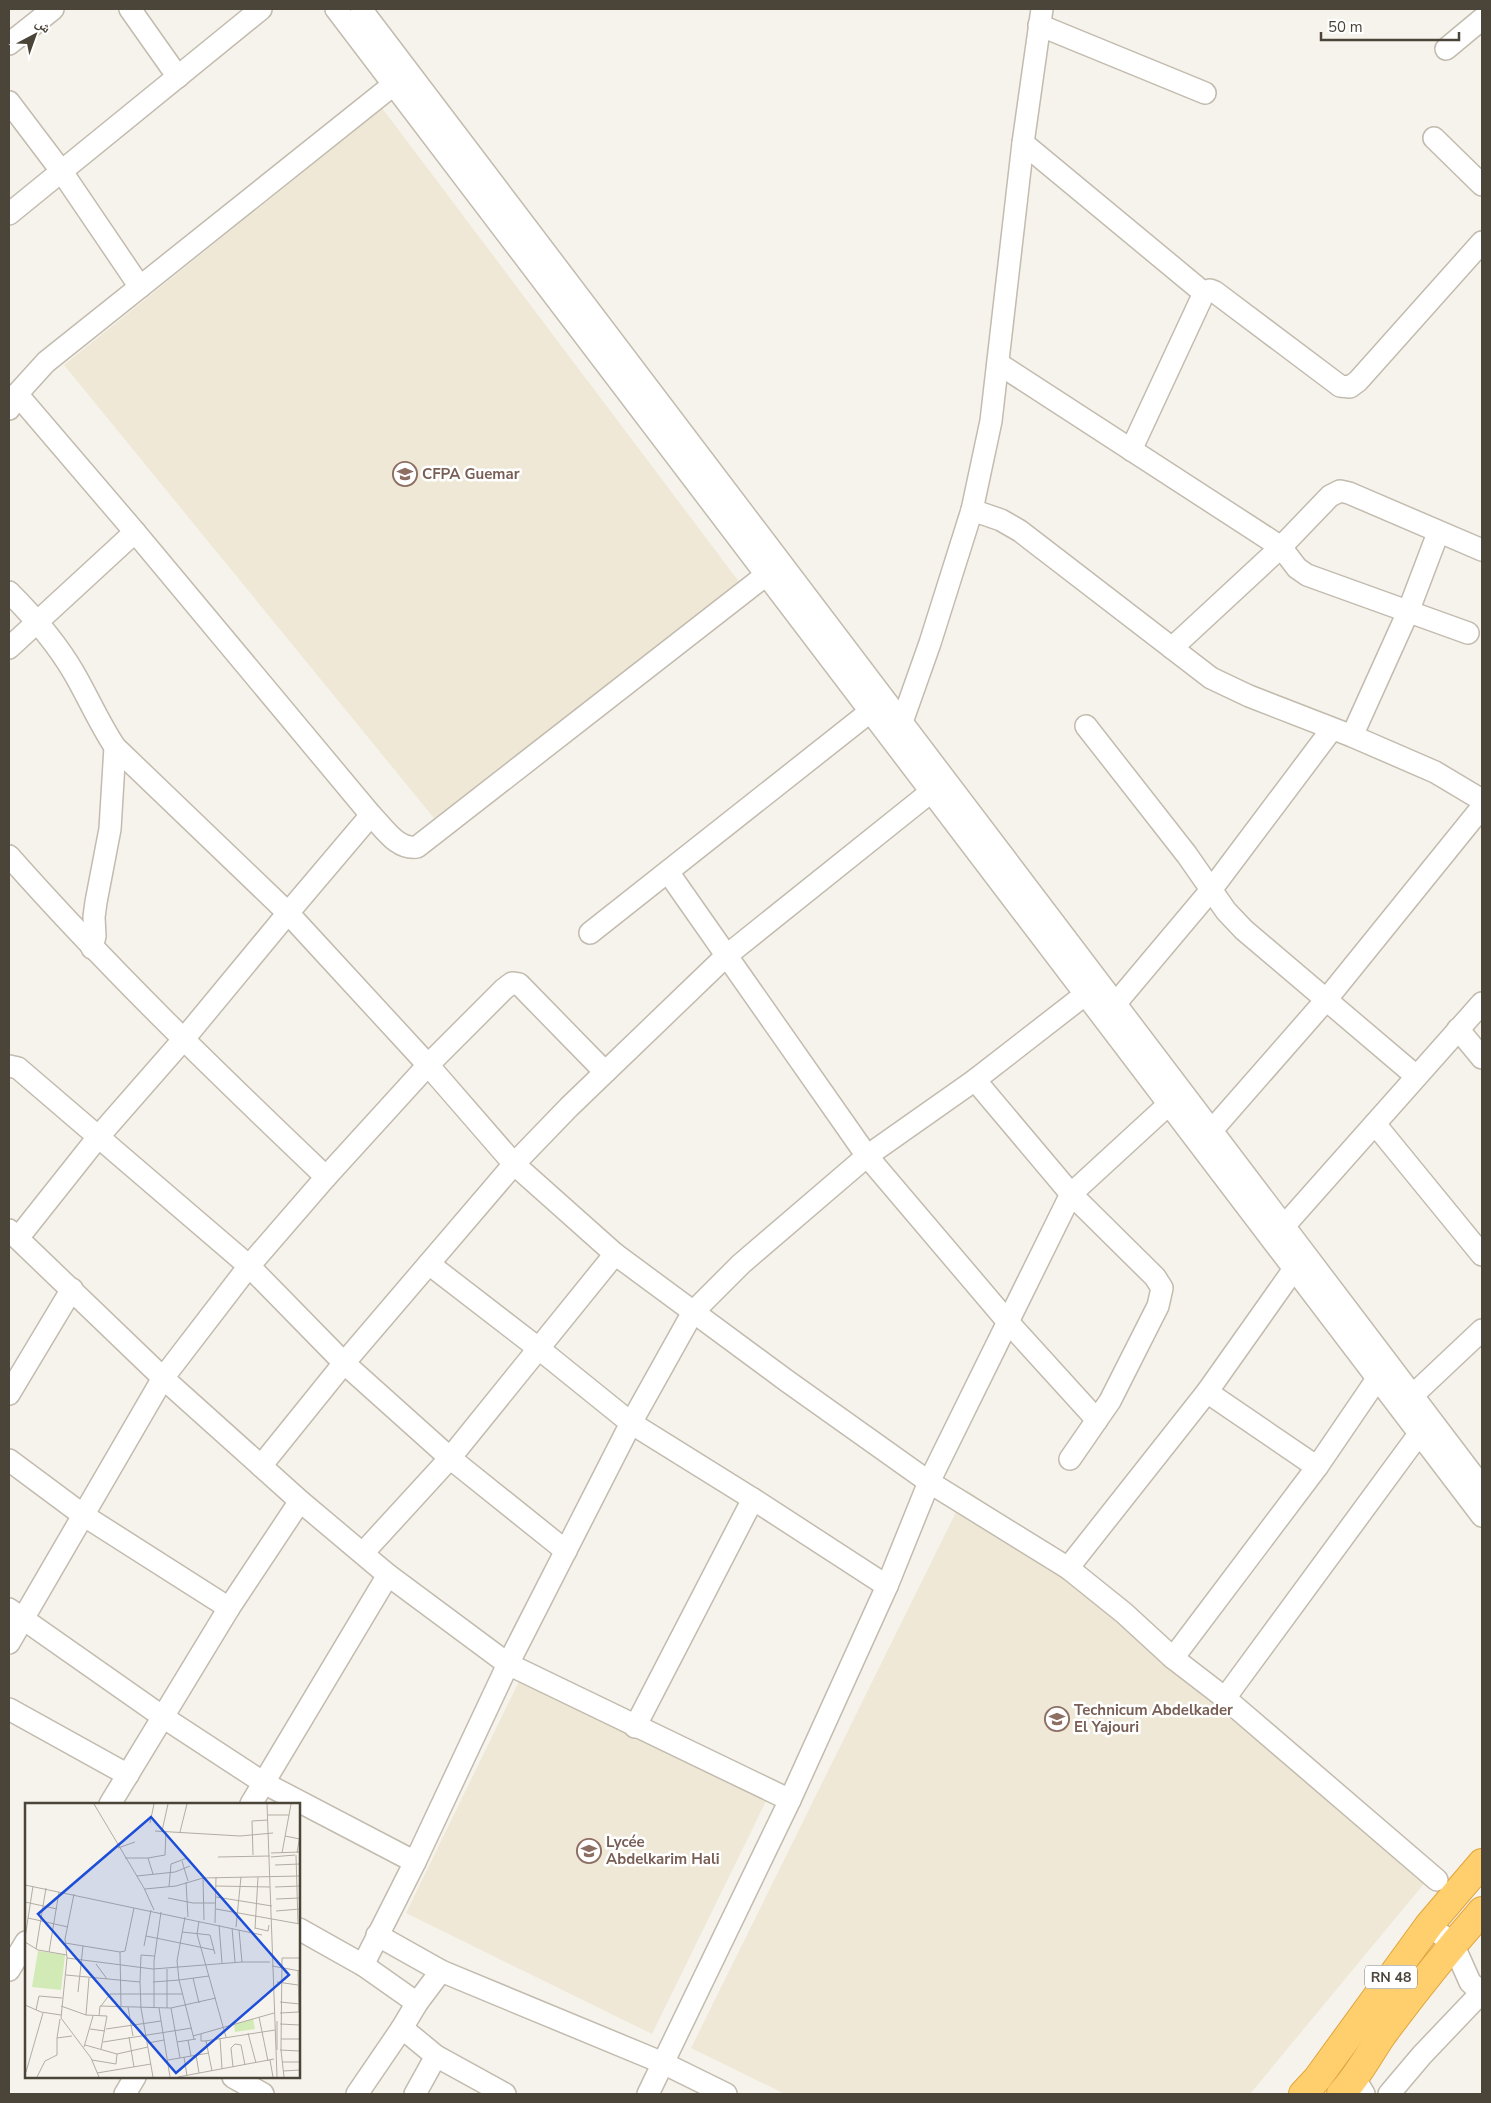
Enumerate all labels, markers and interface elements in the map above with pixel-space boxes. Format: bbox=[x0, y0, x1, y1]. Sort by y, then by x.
north arrow bbox=[10, 10, 60, 60]
scale bar bbox=[1321, 10, 1458, 42]
text: ش bbox=[31, 14, 55, 38]
text: 50 m bbox=[1328, 17, 1363, 37]
school or university icon: CFPA Guemar bbox=[392, 461, 418, 487]
place label: CFPA Guemar bbox=[422, 464, 520, 484]
place label: Technicum Abdelkader El Yajouri bbox=[1074, 1700, 1233, 1737]
school or university icon: Technicum Abdelkader El Yajouri bbox=[1044, 1706, 1070, 1732]
inset map bbox=[25, 1803, 300, 2078]
place label: Lycée Abdelkarim Hali bbox=[606, 1832, 720, 1869]
school or university icon: Lycée Abdelkarim Hali bbox=[576, 1838, 602, 1864]
road number: RN 48 bbox=[1365, 1965, 1417, 1988]

